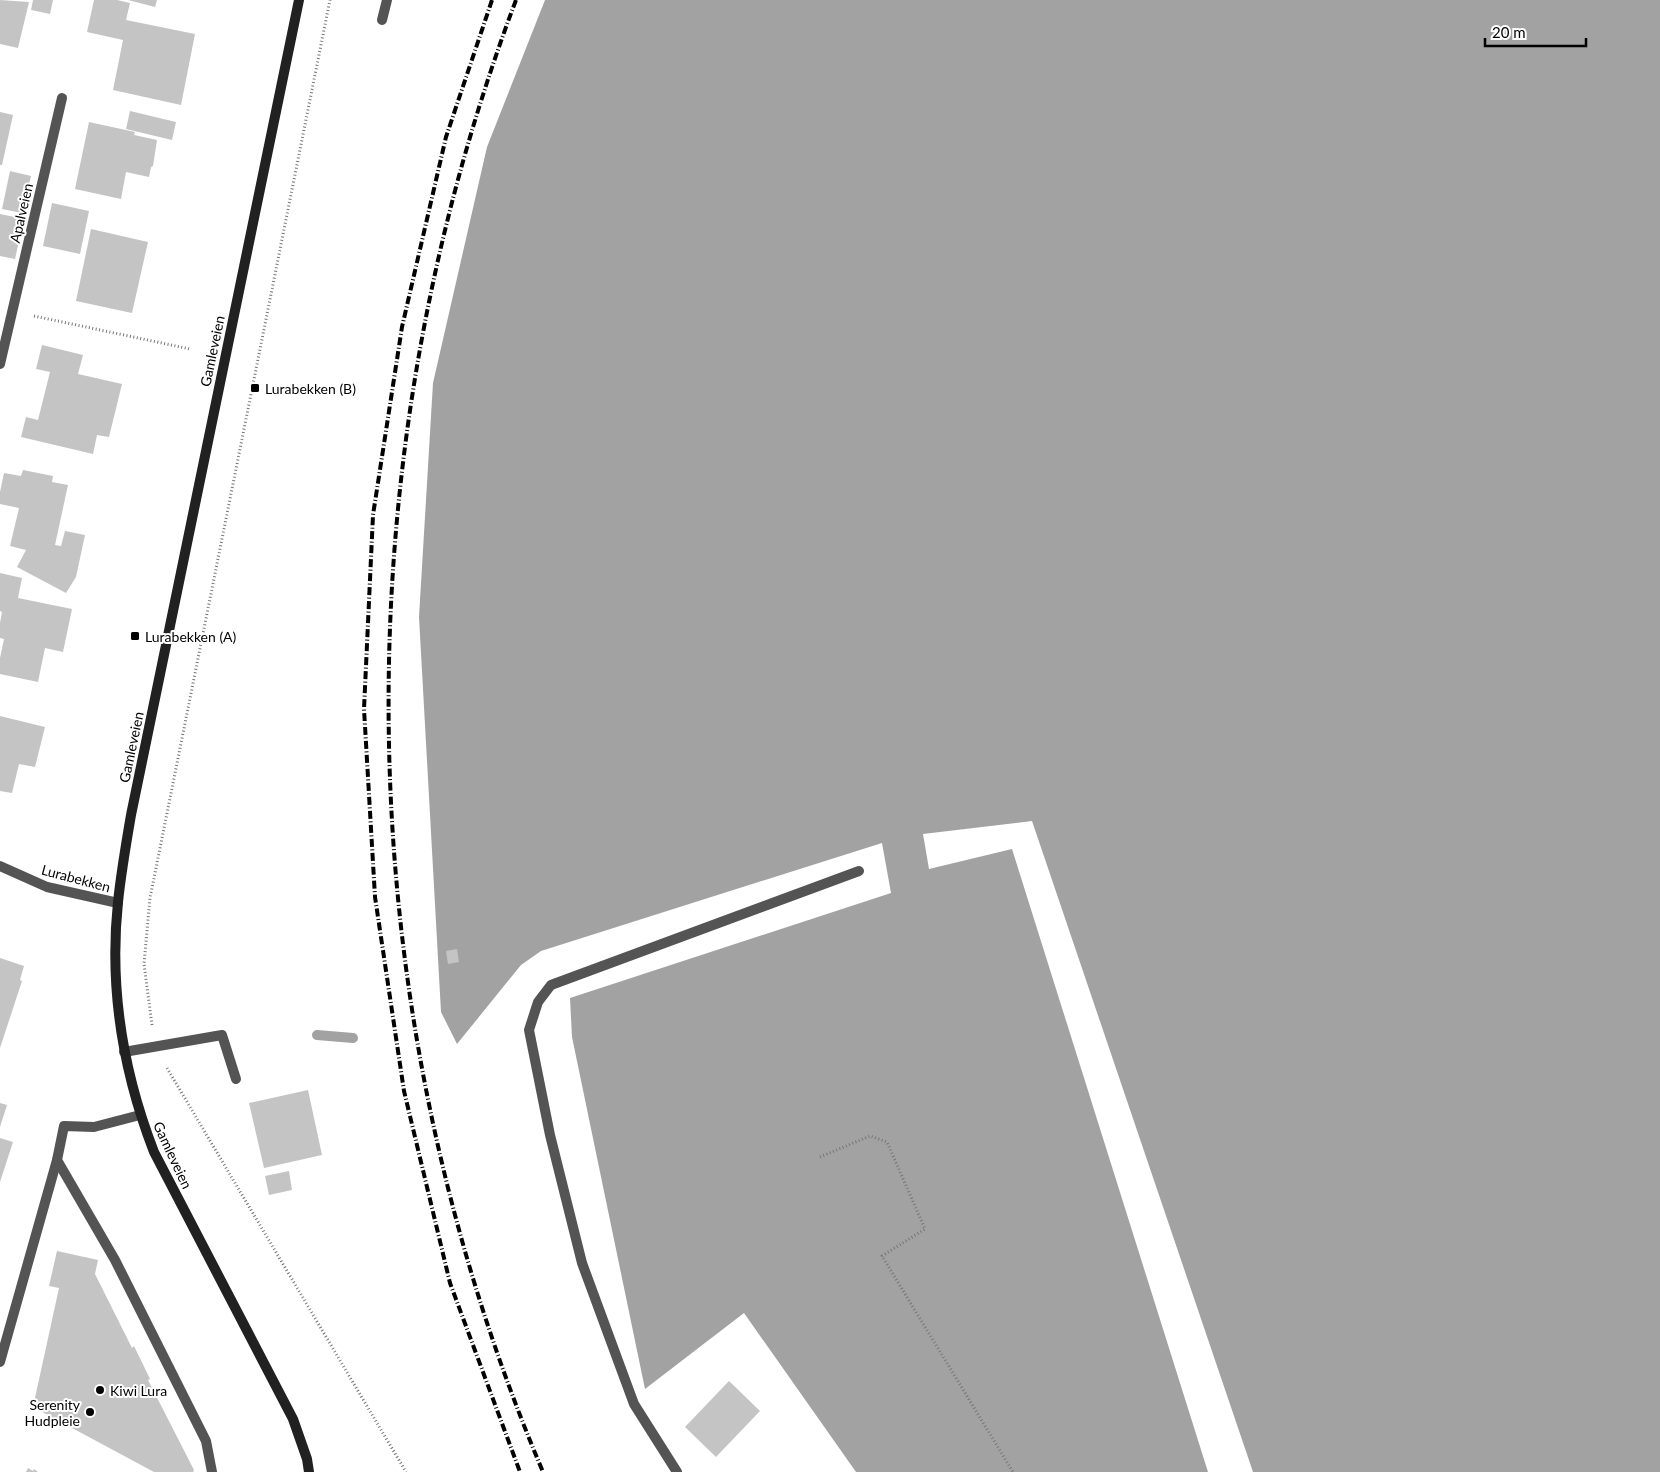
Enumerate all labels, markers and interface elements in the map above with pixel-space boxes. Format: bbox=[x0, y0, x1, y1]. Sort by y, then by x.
scale bar bbox=[1485, 15, 1586, 47]
text: 20 m bbox=[1492, 23, 1526, 41]
street label: Apalveien bbox=[6, 182, 36, 244]
street label: Gamleveien bbox=[196, 314, 228, 388]
place label: Lurabekken (B) bbox=[265, 380, 356, 397]
marker: Lurabekken (B) bbox=[249, 382, 261, 394]
place label: Lurabekken (A) bbox=[145, 628, 237, 645]
marker: Lurabekken (A) bbox=[129, 630, 141, 642]
street label: Gamleveien bbox=[115, 710, 147, 784]
street label: Lurabekken bbox=[40, 861, 112, 895]
street label: Gamleveien bbox=[150, 1119, 196, 1191]
place label: Kiwi Lura bbox=[110, 1382, 167, 1399]
marker: Kiwi Lura bbox=[94, 1384, 106, 1396]
place label: Serenity Hudpleie bbox=[24, 1396, 81, 1429]
marker: Serenity Hudpleie bbox=[84, 1406, 96, 1418]

